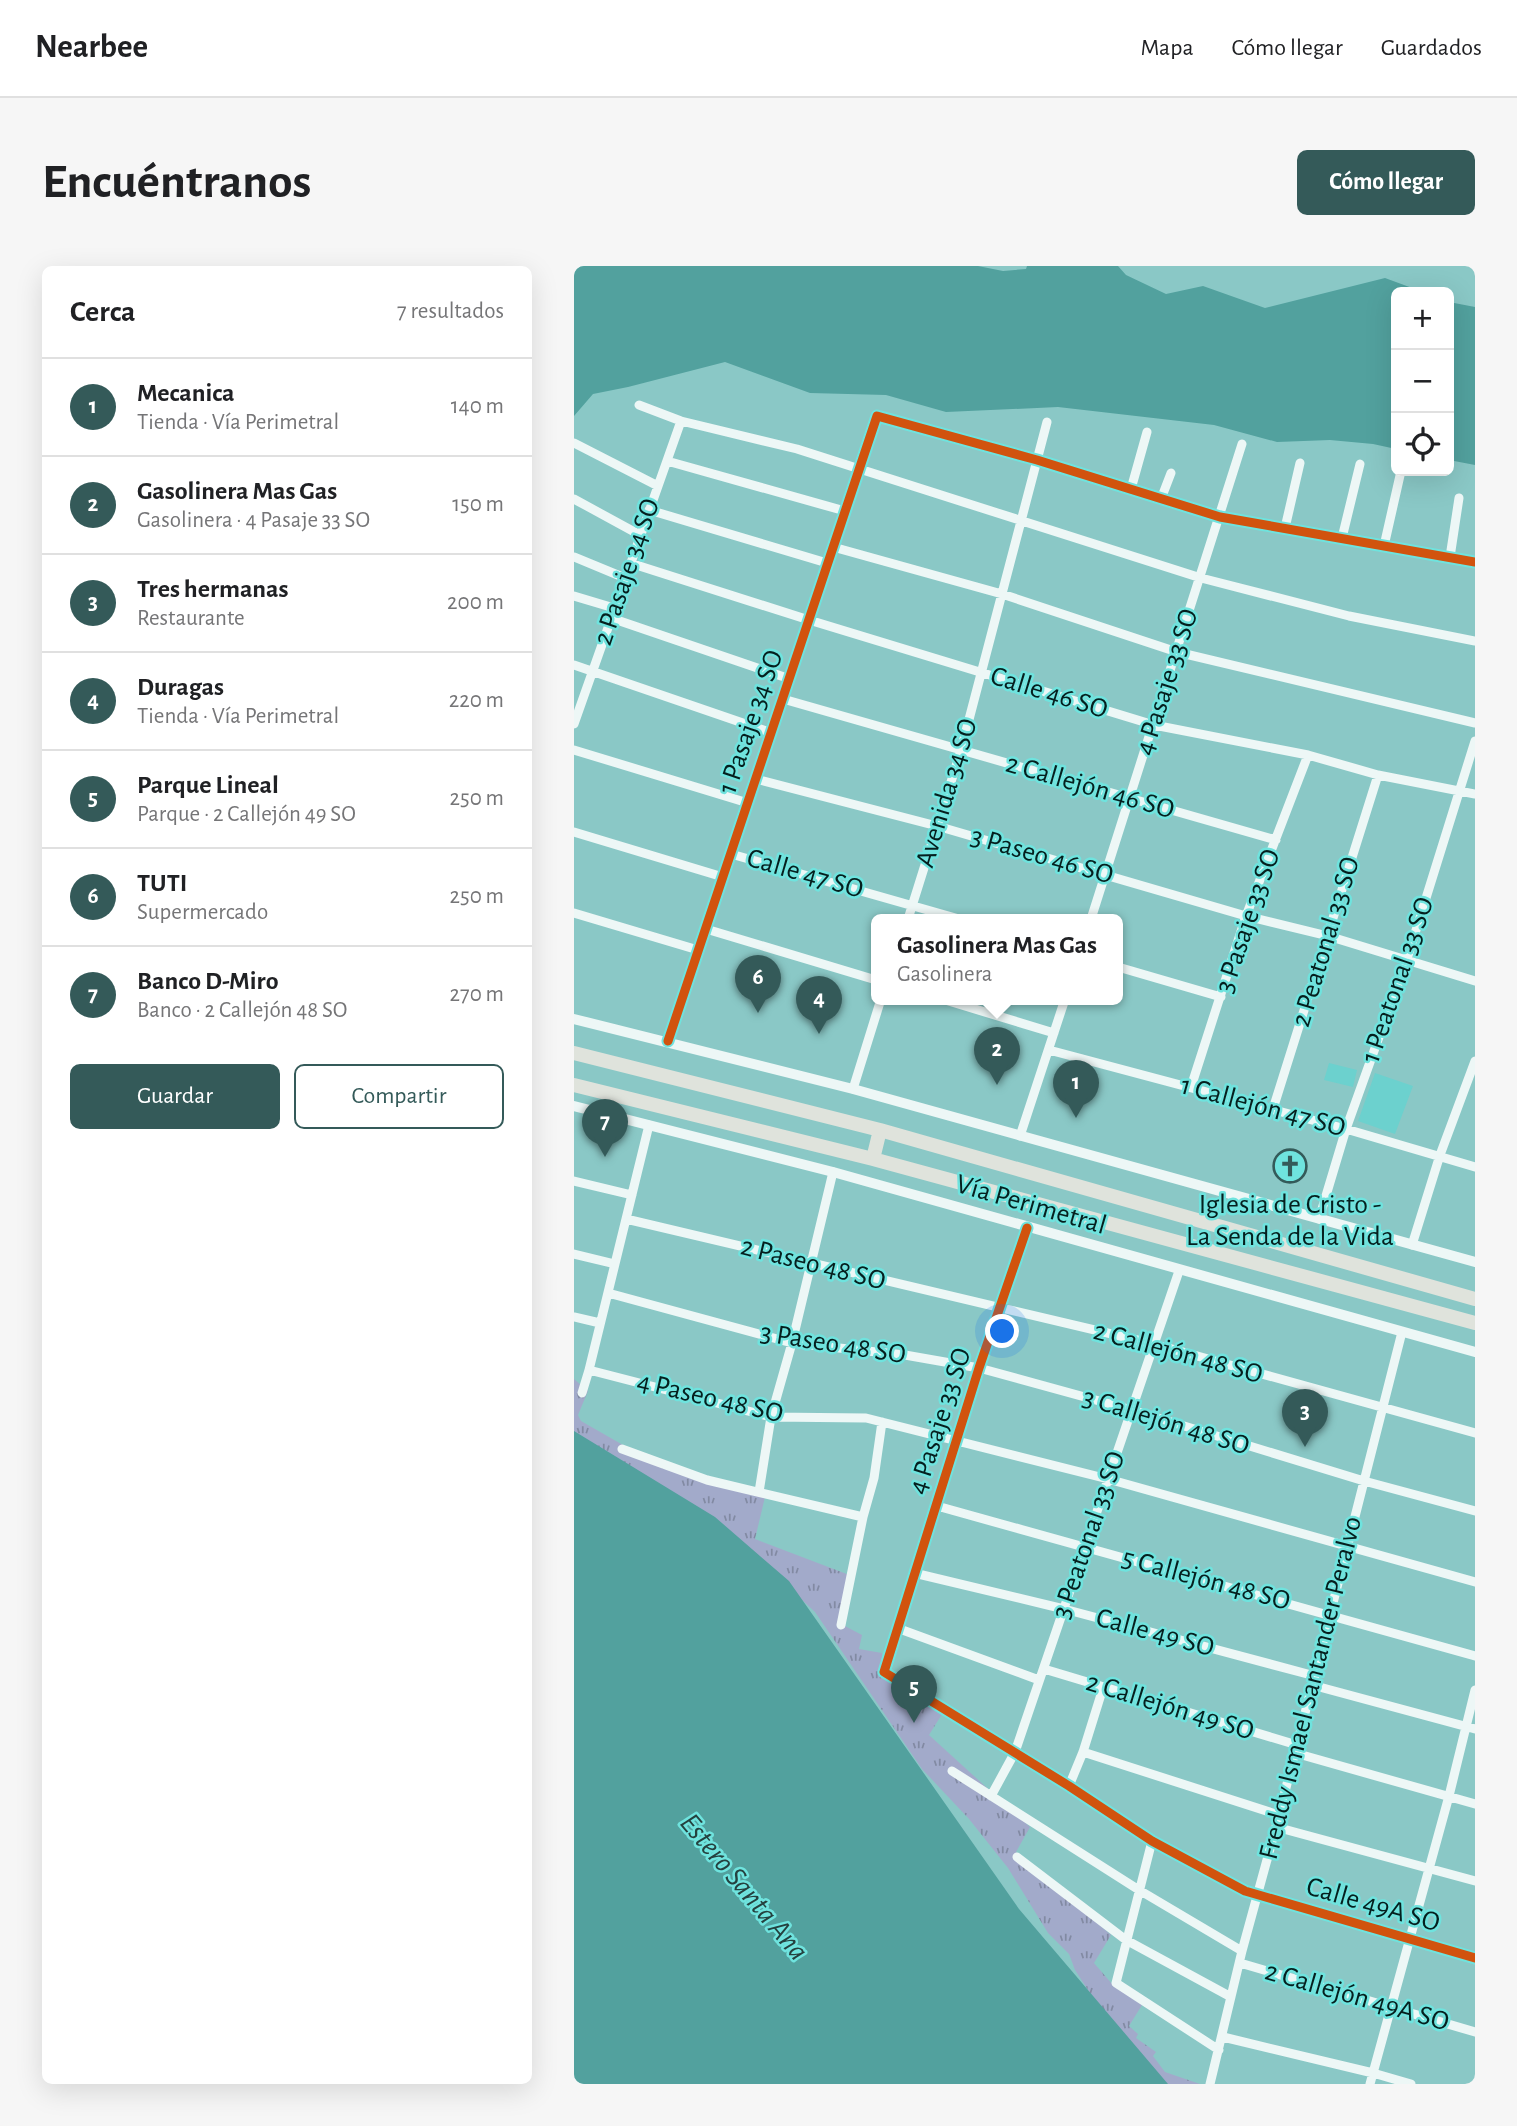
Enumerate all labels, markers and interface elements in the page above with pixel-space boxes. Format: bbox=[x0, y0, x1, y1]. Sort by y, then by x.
text: Nearbee bbox=[35, 31, 148, 64]
text: Mapa bbox=[1140, 36, 1194, 60]
text: Cómo llegar bbox=[1232, 36, 1343, 60]
text: Guardados bbox=[1381, 36, 1482, 60]
button: Cómo llegar bbox=[1297, 150, 1475, 215]
text: Encuéntranos bbox=[42, 158, 311, 207]
map controls bbox=[1391, 287, 1454, 476]
button: + bbox=[1391, 287, 1454, 350]
text: Cerca bbox=[70, 297, 135, 327]
text: 7 resultados bbox=[397, 300, 504, 323]
button: − bbox=[1391, 350, 1454, 413]
text: Mecanica bbox=[137, 380, 234, 406]
text: 1 bbox=[89, 395, 97, 418]
text: 140 m bbox=[451, 395, 504, 418]
text: Tienda · Vía Perimetral bbox=[137, 411, 339, 434]
button: locate bbox=[1391, 413, 1454, 476]
text: Gasolinera Mas Gas bbox=[137, 478, 337, 504]
text: 2 bbox=[88, 493, 98, 516]
text: 150 m bbox=[452, 493, 504, 516]
street label: 2 Pasaje 34 SO bbox=[589, 495, 665, 649]
text: Gasolinera · 4 Pasaje 33 SO bbox=[137, 509, 370, 532]
text: Tres hermanas bbox=[137, 576, 289, 602]
text: 3 bbox=[88, 591, 98, 614]
text: 200 m bbox=[447, 591, 504, 614]
street label: 4 Pasaje 33 SO bbox=[1130, 605, 1204, 759]
text: Restaurante bbox=[137, 607, 245, 630]
street label: 1 Pasaje 34 SO bbox=[713, 647, 789, 797]
street label: Calle 46 SO bbox=[987, 662, 1111, 724]
text: Duragas bbox=[137, 674, 224, 700]
text: 4 bbox=[87, 689, 99, 712]
text: 220 m bbox=[449, 689, 504, 712]
text: Tienda · Vía Perimetral bbox=[137, 705, 339, 728]
street label: Avenida 34 SO bbox=[911, 715, 983, 871]
street label: 2 Callejón 46 SO bbox=[1003, 750, 1177, 824]
text: Parque Lineal bbox=[137, 772, 279, 798]
text: 5 bbox=[88, 787, 98, 810]
text: 250 m bbox=[450, 787, 504, 810]
text: Parque · 2 Callejón 49 SO bbox=[137, 803, 356, 826]
street label: 3 Paseo 46 SO bbox=[968, 822, 1116, 890]
street label: Calle 47 SO bbox=[744, 844, 866, 904]
street label: 3 Pasaje 33 SO bbox=[1210, 846, 1286, 996]
street label: 2 Peatonal 33 SO bbox=[1287, 854, 1365, 1030]
text: TUTI bbox=[137, 870, 187, 896]
text: 6 bbox=[87, 885, 99, 908]
text: 250 m bbox=[450, 885, 504, 908]
street label: 1 Peatonal 33 SO bbox=[1357, 894, 1439, 1066]
text: Supermercado bbox=[137, 901, 268, 924]
popup bbox=[871, 914, 1123, 1005]
text: Gasolinera Mas Gas bbox=[897, 932, 1097, 958]
pin: 6 bbox=[735, 955, 781, 1013]
text: Gasolinera bbox=[897, 963, 992, 986]
text: Banco D-Miro bbox=[137, 968, 279, 994]
pin: 4 bbox=[796, 976, 842, 1034]
text: 7 bbox=[88, 983, 98, 1006]
text: 270 m bbox=[450, 983, 504, 1006]
text: Banco · 2 Callejón 48 SO bbox=[137, 999, 347, 1022]
pin: 2 bbox=[974, 1027, 1020, 1085]
pin: 1 bbox=[1053, 1060, 1099, 1118]
button: Guardar bbox=[70, 1064, 280, 1129]
button: Compartir bbox=[294, 1064, 504, 1129]
street label: 1 Callejón 47 SO bbox=[1178, 1072, 1348, 1142]
pin: 7 bbox=[582, 1099, 628, 1157]
church icon: Iglesia de Cristo - La Senda de la Vida bbox=[1271, 1147, 1309, 1185]
street label: Vía Perimetral bbox=[953, 1170, 1109, 1240]
place label: Iglesia de Cristo - La Senda de la Vida bbox=[1186, 1191, 1394, 1251]
street label: 2 Paseo 48 SO bbox=[738, 1232, 888, 1296]
your location bbox=[985, 1314, 1019, 1348]
street label: 2 Callejón 48 SO bbox=[1090, 1317, 1266, 1389]
street label: 3 Paseo 48 SO bbox=[758, 1319, 908, 1369]
street label: 4 Pasaje 33 SO bbox=[903, 1344, 977, 1498]
street label: 4 Paseo 48 SO bbox=[634, 1368, 786, 1428]
street label: 3 Callejón 48 SO bbox=[1079, 1383, 1253, 1461]
pin: 3 bbox=[1282, 1389, 1328, 1447]
street label: 3 Peatonal 33 SO bbox=[1047, 1448, 1131, 1622]
street label: Freddy Ismael Santander Peralvo bbox=[1255, 1514, 1367, 1862]
street label: 5 Callejón 48 SO bbox=[1119, 1544, 1293, 1616]
street label: Calle 49 SO bbox=[1093, 1604, 1217, 1662]
pin: 5 bbox=[891, 1665, 937, 1723]
street label: 2 Callejón 49 SO bbox=[1083, 1668, 1257, 1746]
water label: Estero Santa Ana bbox=[674, 1808, 814, 1966]
street label: Calle 49A SO bbox=[1303, 1873, 1443, 1937]
street label: 2 Callejón 49A SO bbox=[1262, 1957, 1452, 2037]

